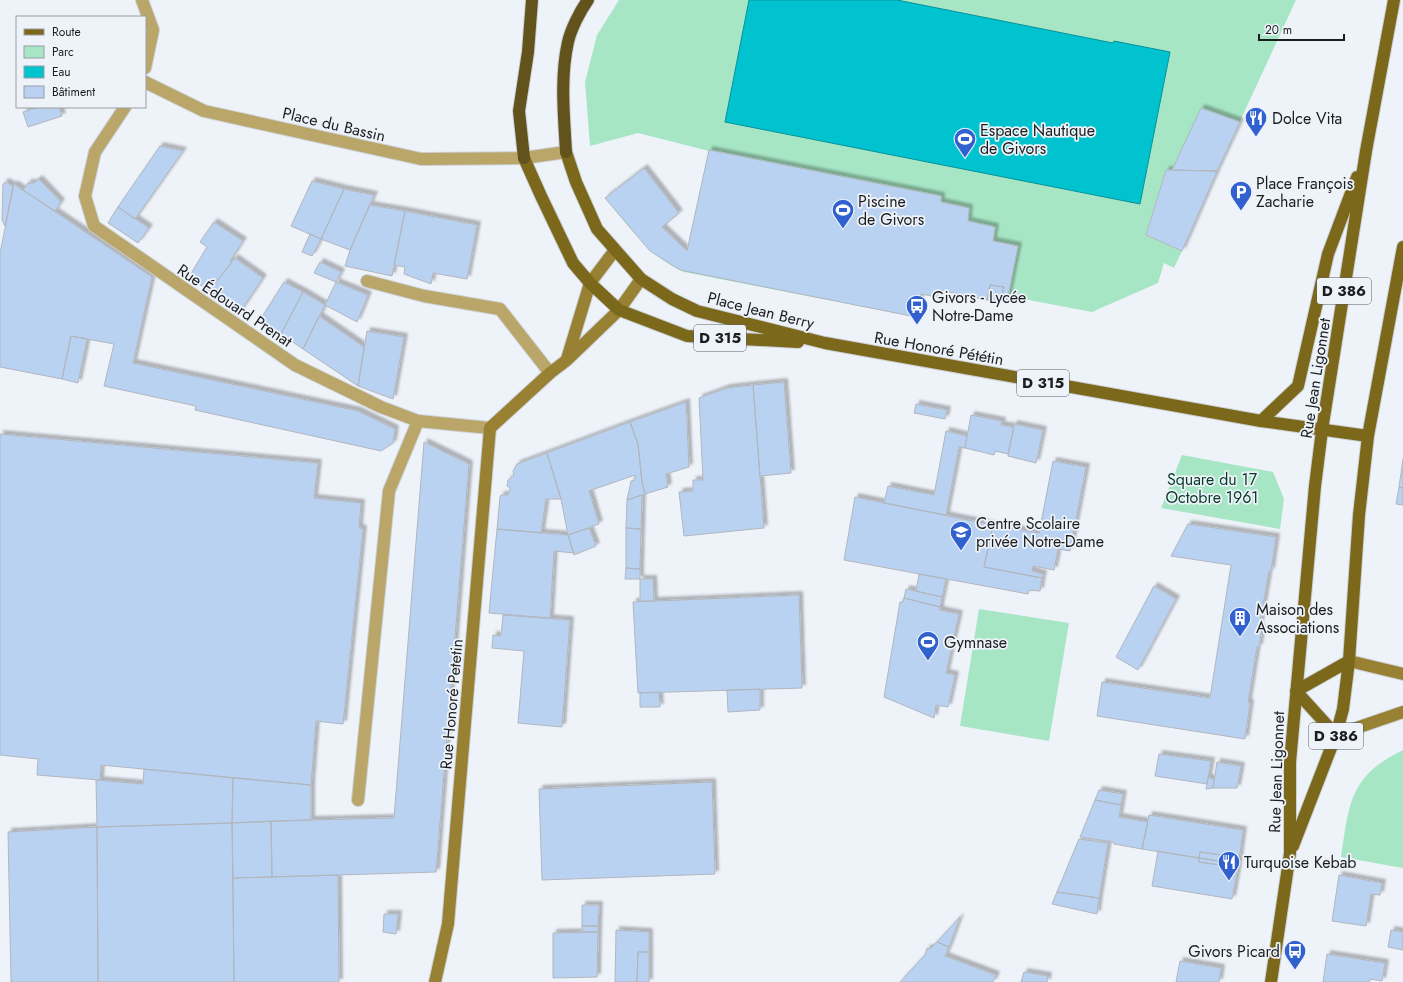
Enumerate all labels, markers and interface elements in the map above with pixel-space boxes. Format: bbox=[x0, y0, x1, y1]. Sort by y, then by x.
legend bbox=[16, 16, 146, 108]
scale bar bbox=[1259, 16, 1344, 42]
text: 20 m bbox=[1265, 21, 1292, 39]
text: Route bbox=[52, 23, 81, 41]
text: Parc bbox=[52, 43, 74, 61]
text: Eau bbox=[52, 63, 71, 81]
text: Bâtiment bbox=[52, 83, 95, 101]
street label: Place du Bassin bbox=[280, 101, 388, 148]
restaurant icon: Dolce Vita bbox=[1243, 105, 1269, 138]
place label: Dolce Vita bbox=[1272, 107, 1342, 130]
place label: Espace Nautique de Givors bbox=[980, 119, 1095, 160]
sports icon: Espace Nautique de Givors bbox=[952, 126, 978, 159]
place label: Place François Zacharie bbox=[1256, 172, 1353, 213]
parking icon: Place François Zacharie bbox=[1228, 179, 1254, 212]
place label: Piscine de Givors bbox=[858, 190, 924, 231]
sports icon: Piscine de Givors bbox=[830, 197, 856, 230]
street label: Rue Édouard Prenat bbox=[173, 258, 297, 353]
road number: D 386 bbox=[1317, 278, 1371, 304]
street label: Place Jean Berry bbox=[705, 286, 818, 335]
place label: Givors - Lycée Notre-Dame bbox=[932, 286, 1026, 327]
bus stop icon: Givors - Lycée Notre-Dame bbox=[904, 293, 930, 326]
street label: Rue Jean Ligonnet bbox=[1295, 316, 1336, 440]
road number: D 315 bbox=[694, 325, 746, 351]
street label: Rue Honoré Pététin bbox=[872, 326, 1005, 371]
road number: D 315 bbox=[1017, 370, 1069, 396]
park label: Square du 17 Octobre 1961 bbox=[1165, 468, 1259, 509]
place label: Centre Scolaire privée Notre-Dame bbox=[976, 512, 1104, 553]
school or university icon: Centre Scolaire privée Notre-Dame bbox=[948, 519, 974, 552]
place label: Maison des Associations bbox=[1256, 598, 1339, 639]
building icon: Maison des Associations bbox=[1227, 605, 1253, 638]
sports icon: Gymnase bbox=[915, 629, 941, 662]
place label: Gymnase bbox=[944, 631, 1007, 654]
street label: Rue Honoré Petetin bbox=[434, 638, 469, 770]
street label: Rue Jean Ligonnet bbox=[1263, 711, 1290, 833]
road number: D 386 bbox=[1309, 723, 1363, 749]
restaurant icon: Turquoise Kebab bbox=[1216, 849, 1242, 882]
place label: Turquoise Kebab bbox=[1244, 851, 1356, 874]
bus stop icon: Givors Picard bbox=[1282, 938, 1308, 971]
place label: Givors Picard bbox=[1188, 940, 1280, 963]

